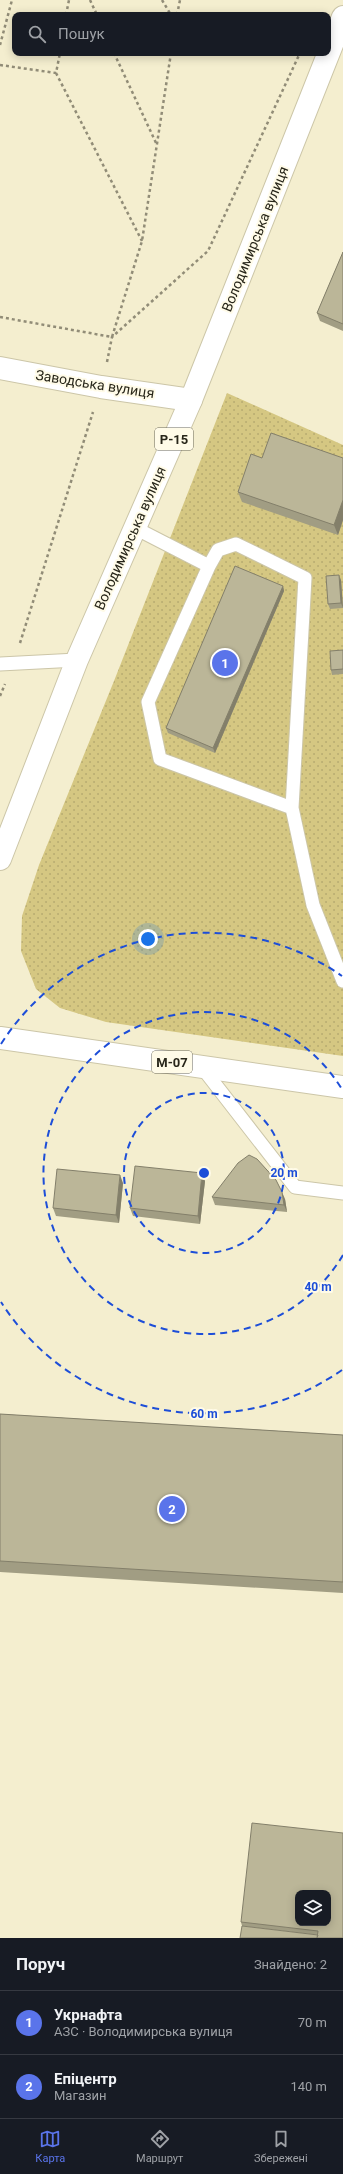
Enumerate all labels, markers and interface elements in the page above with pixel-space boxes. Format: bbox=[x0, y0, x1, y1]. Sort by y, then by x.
search box bbox=[12, 12, 331, 56]
icon: search bbox=[26, 23, 48, 45]
text: Пошук bbox=[58, 25, 105, 43]
street label: Володимирська вулиця bbox=[219, 164, 291, 314]
street label: Заводська вулиця bbox=[34, 367, 156, 401]
road number: Р-15 bbox=[155, 428, 193, 450]
street label: Володимирська вулиця bbox=[91, 464, 169, 612]
pin: 1 bbox=[212, 648, 238, 678]
your location bbox=[138, 929, 158, 949]
road number: М-07 bbox=[152, 1051, 192, 1073]
centre of rings bbox=[197, 1166, 211, 1180]
text: 20 m bbox=[270, 1166, 298, 1180]
text: 40 m bbox=[304, 1280, 332, 1294]
text: 60 m bbox=[190, 1407, 218, 1421]
pin: 2 bbox=[159, 1494, 185, 1524]
map controls bbox=[295, 1890, 331, 1926]
button: layers bbox=[295, 1890, 331, 1926]
text: Поруч bbox=[16, 1954, 65, 1974]
text: Знайдено: 2 bbox=[254, 1957, 327, 1972]
text: Укрнафта bbox=[54, 2006, 122, 2024]
text: 1 bbox=[25, 2015, 33, 2030]
text: 70 m bbox=[298, 2015, 327, 2030]
text: АЗС · Володимирська вулиця bbox=[54, 2024, 233, 2039]
text: Епіцентр bbox=[54, 2070, 117, 2088]
text: 2 bbox=[25, 2079, 33, 2094]
text: 140 m bbox=[290, 2079, 327, 2094]
text: Магазин bbox=[54, 2088, 107, 2103]
tab: Карта bbox=[35, 2128, 65, 2165]
tab: Маршрут bbox=[136, 2128, 183, 2165]
tab: Збережені bbox=[254, 2128, 308, 2165]

